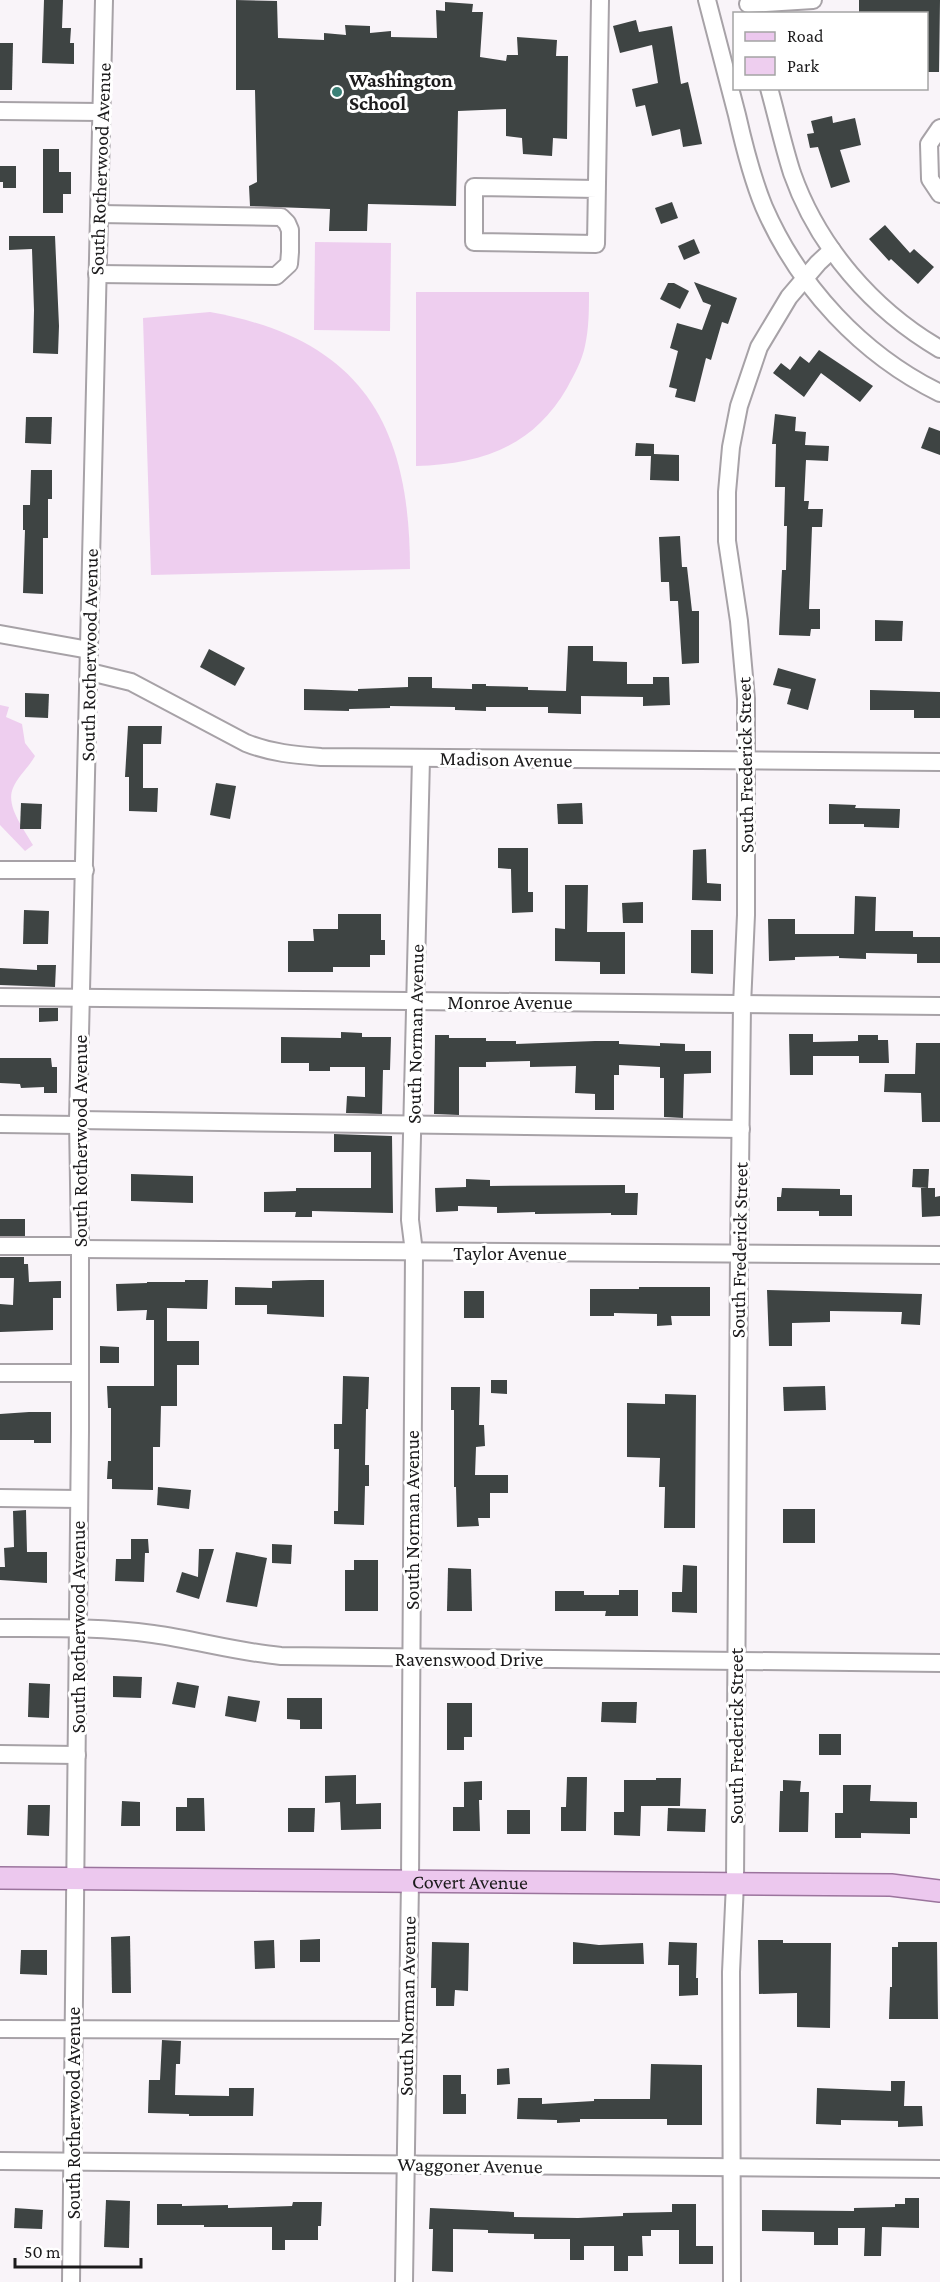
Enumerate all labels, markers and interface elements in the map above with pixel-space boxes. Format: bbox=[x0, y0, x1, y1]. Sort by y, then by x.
legend bbox=[733, 12, 928, 90]
text: Road bbox=[787, 26, 824, 46]
text: Park bbox=[787, 56, 819, 76]
street label: South Rotherwood Avenue bbox=[85, 62, 115, 276]
place label: Washington School bbox=[348, 69, 453, 114]
marker: Washington School bbox=[330, 85, 344, 99]
street label: South Rotherwood Avenue bbox=[76, 548, 102, 761]
street label: South Frederick Street bbox=[732, 676, 758, 853]
street label: Madison Avenue bbox=[439, 747, 573, 771]
street label: South Norman Avenue bbox=[402, 944, 428, 1124]
street label: Monroe Avenue bbox=[447, 991, 573, 1013]
street label: South Rotherwood Avenue bbox=[69, 1034, 91, 1247]
street label: South Frederick Street bbox=[726, 1161, 752, 1338]
street label: Taylor Avenue bbox=[453, 1242, 567, 1265]
street label: South Norman Avenue bbox=[401, 1430, 423, 1610]
street label: South Rotherwood Avenue bbox=[67, 1520, 89, 1733]
street label: Ravenswood Drive bbox=[395, 1648, 543, 1670]
street label: South Frederick Street bbox=[725, 1648, 747, 1824]
street label: Covert Avenue bbox=[412, 1870, 528, 1893]
street label: South Norman Avenue bbox=[394, 1916, 420, 2096]
street label: South Rotherwood Avenue bbox=[62, 2006, 84, 2219]
street label: Waggoner Avenue bbox=[397, 2153, 543, 2178]
scale bar bbox=[15, 2231, 141, 2269]
text: 50 m bbox=[24, 2242, 61, 2262]

